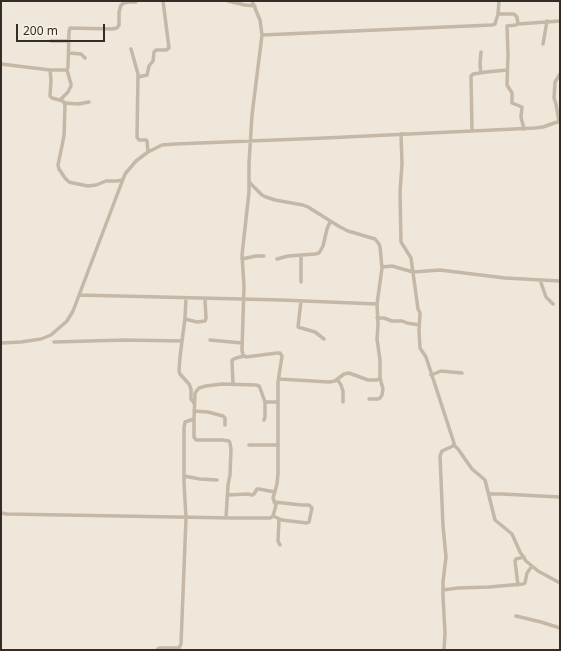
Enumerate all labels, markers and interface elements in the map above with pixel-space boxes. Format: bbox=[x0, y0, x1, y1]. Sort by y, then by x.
scale bar bbox=[18, 16, 107, 42]
text: 200 m bbox=[23, 22, 58, 39]

